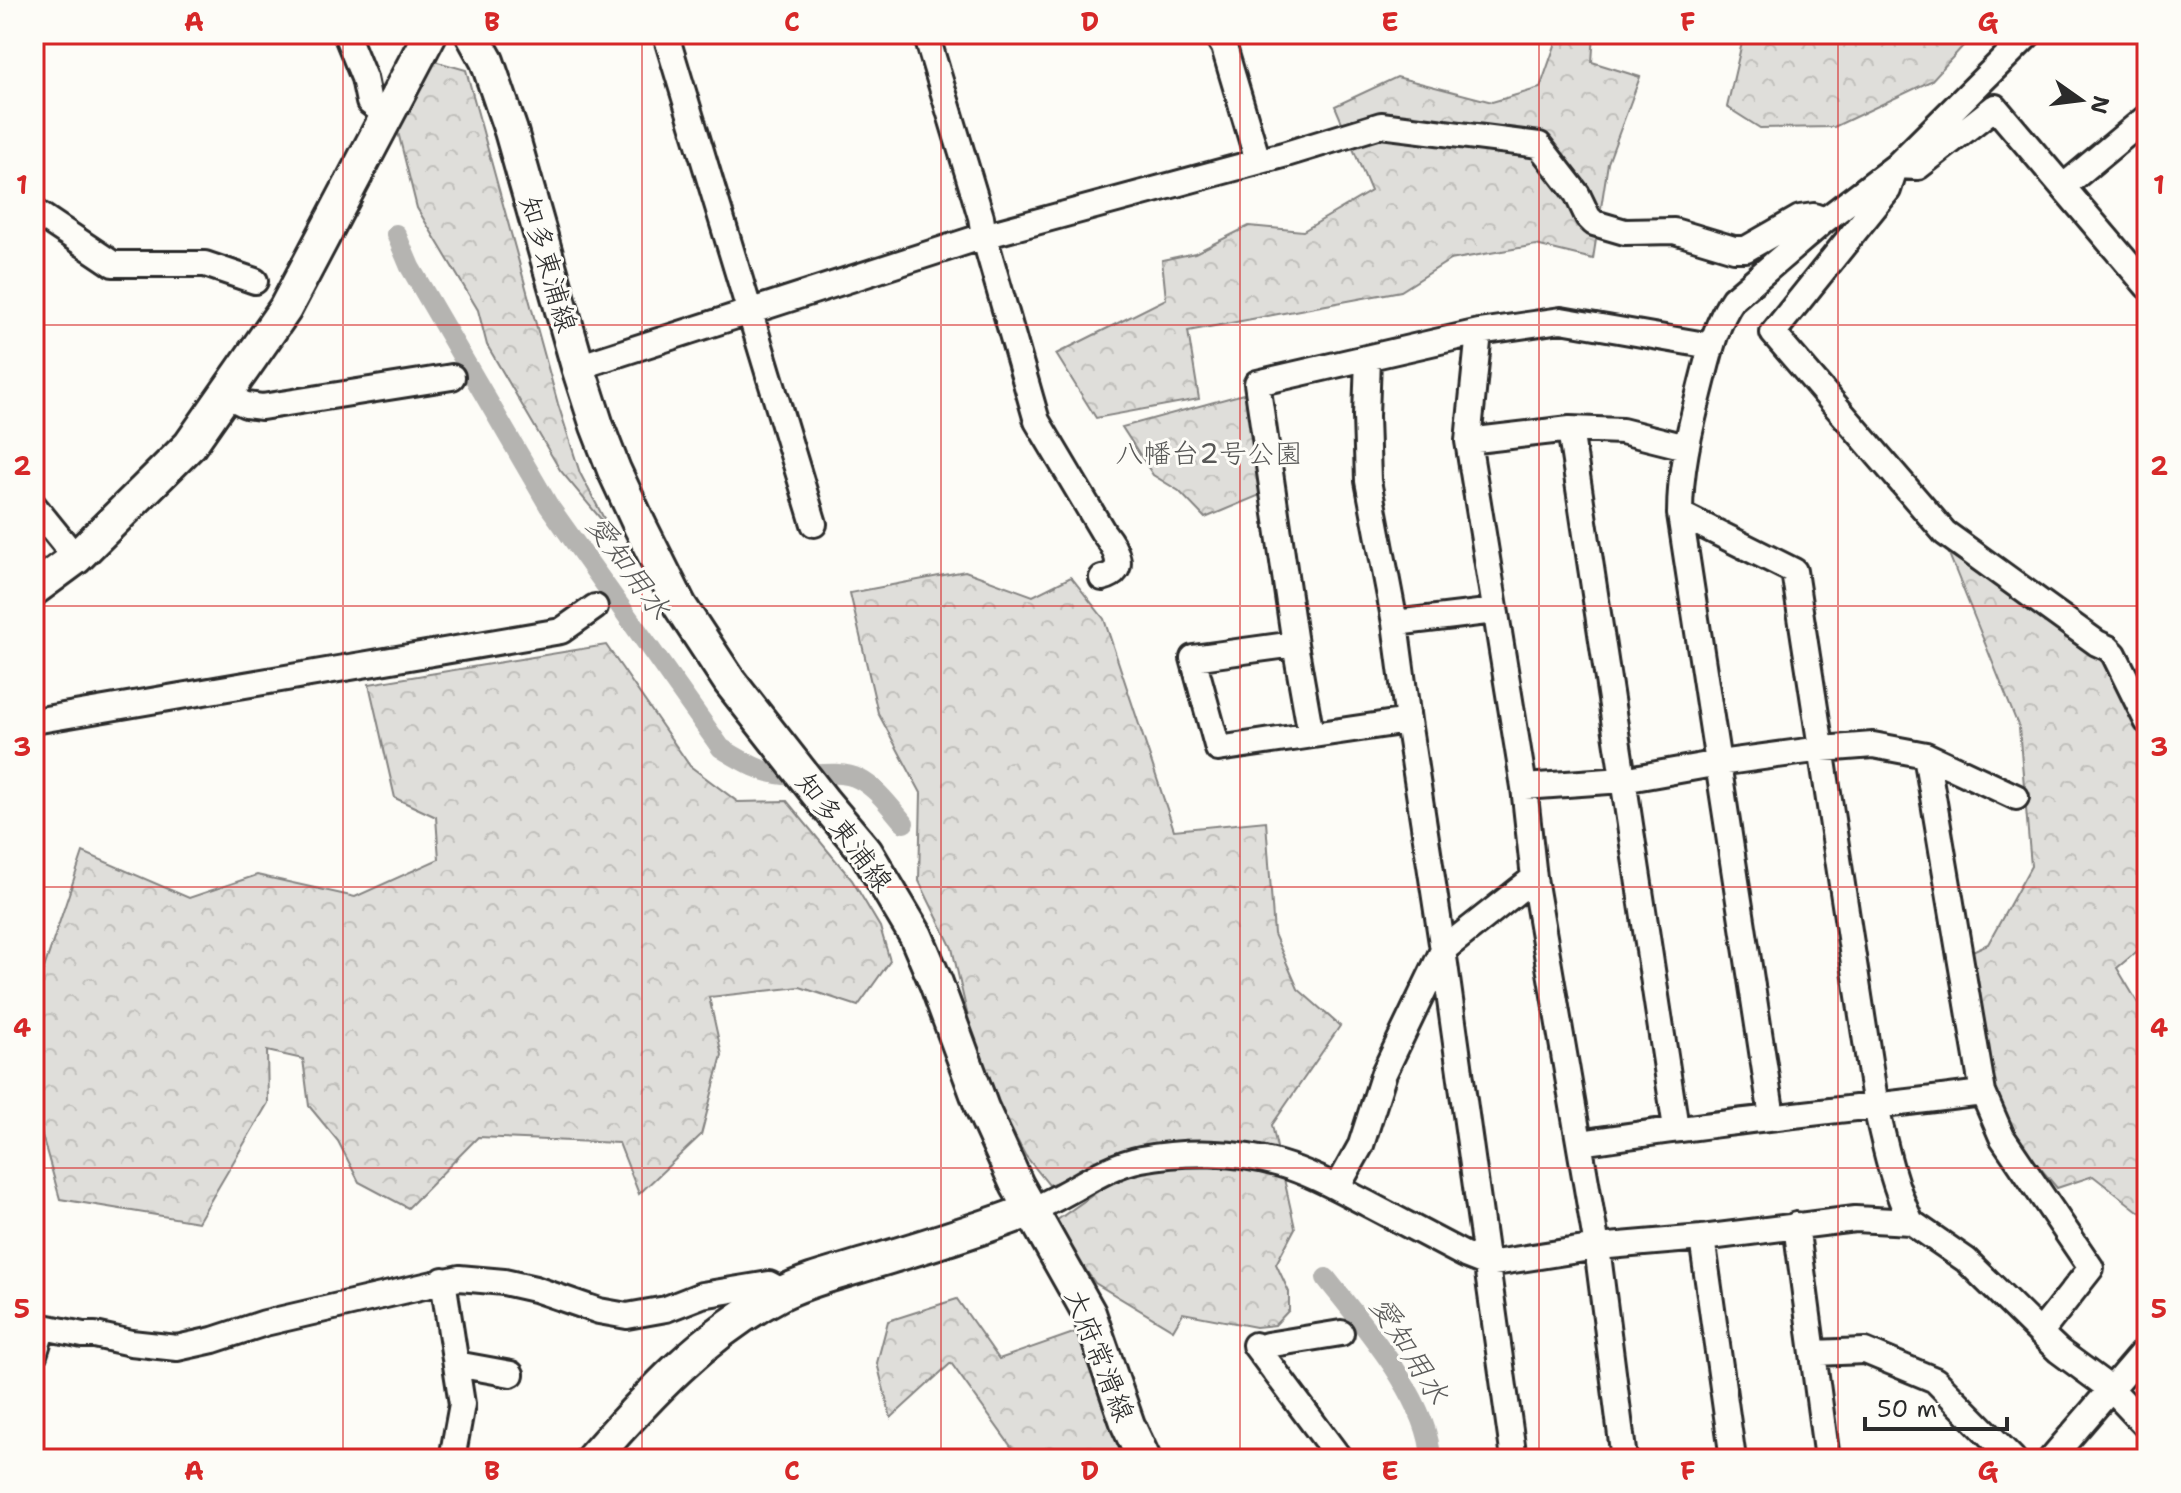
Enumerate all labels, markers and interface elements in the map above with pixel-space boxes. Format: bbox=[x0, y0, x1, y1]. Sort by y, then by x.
text: A bbox=[184, 4, 204, 39]
text: B bbox=[484, 4, 500, 39]
text: C bbox=[784, 4, 800, 39]
text: D bbox=[1081, 4, 1099, 39]
text: E bbox=[1381, 4, 1399, 39]
text: F bbox=[1680, 4, 1696, 39]
text: G bbox=[1978, 4, 1999, 39]
north arrow bbox=[2041, 60, 2121, 140]
text: N bbox=[2084, 93, 2116, 117]
text: 1 bbox=[16, 167, 28, 202]
text: 1 bbox=[2153, 167, 2165, 202]
street label: 知多東浦線 bbox=[511, 191, 587, 337]
park label: 八幡台2号公園 bbox=[1115, 434, 1303, 472]
text: 2 bbox=[13, 448, 31, 483]
text: 2 bbox=[2150, 448, 2168, 483]
water label: 愛知用水 bbox=[577, 506, 681, 628]
text: 3 bbox=[13, 729, 31, 764]
text: 3 bbox=[2150, 729, 2168, 764]
street label: 知多東浦線 bbox=[788, 765, 902, 899]
text: 4 bbox=[13, 1010, 31, 1045]
text: 4 bbox=[2150, 1010, 2168, 1045]
street label: 大府常滑線 bbox=[1056, 1283, 1144, 1427]
water label: 愛知用水 bbox=[1361, 1288, 1459, 1412]
text: 5 bbox=[14, 1291, 30, 1326]
text: 5 bbox=[2151, 1291, 2167, 1326]
scale bar bbox=[1865, 1381, 2007, 1431]
text: 50 m bbox=[1877, 1393, 1937, 1425]
text: A bbox=[184, 1453, 204, 1488]
text: B bbox=[484, 1453, 500, 1488]
text: C bbox=[784, 1453, 800, 1488]
text: D bbox=[1081, 1453, 1099, 1488]
text: E bbox=[1381, 1453, 1399, 1488]
text: F bbox=[1680, 1453, 1696, 1488]
text: G bbox=[1978, 1453, 1999, 1488]

